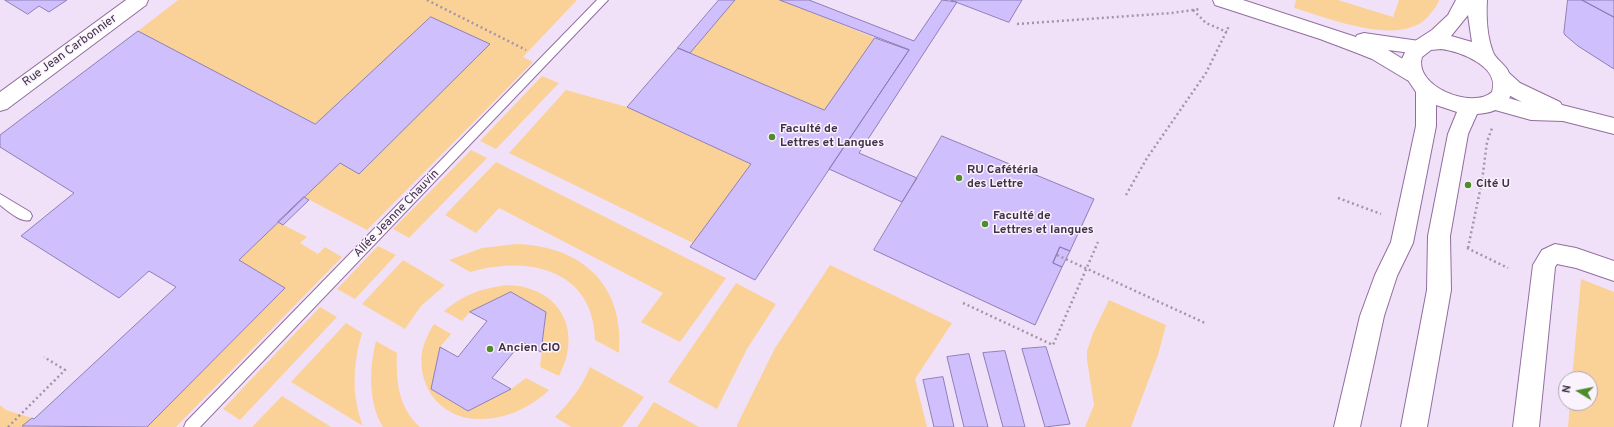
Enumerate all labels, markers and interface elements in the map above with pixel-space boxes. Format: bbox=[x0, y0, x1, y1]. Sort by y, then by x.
street label: Rue Jean Carbonnier bbox=[20, 12, 120, 90]
place label: Faculté de Lettres et Langues bbox=[780, 123, 884, 151]
marker: Faculté de Lettres et Langues bbox=[767, 132, 777, 142]
place label: RU Cafétéria des Lettre bbox=[967, 164, 1038, 192]
street label: Allée Jeanne Chauvin bbox=[351, 167, 443, 261]
marker: RU Cafétéria des Lettre bbox=[954, 173, 964, 183]
place label: Cité U bbox=[1476, 178, 1510, 192]
marker: Cité U bbox=[1463, 180, 1473, 190]
place label: Faculté de Lettres et langues bbox=[993, 210, 1094, 238]
marker: Faculté de Lettres et langues bbox=[980, 219, 990, 229]
place label: Ancien CIO bbox=[498, 342, 560, 356]
marker: Ancien CIO bbox=[485, 344, 495, 354]
north arrow bbox=[1558, 371, 1598, 411]
text: N bbox=[1560, 384, 1575, 394]

